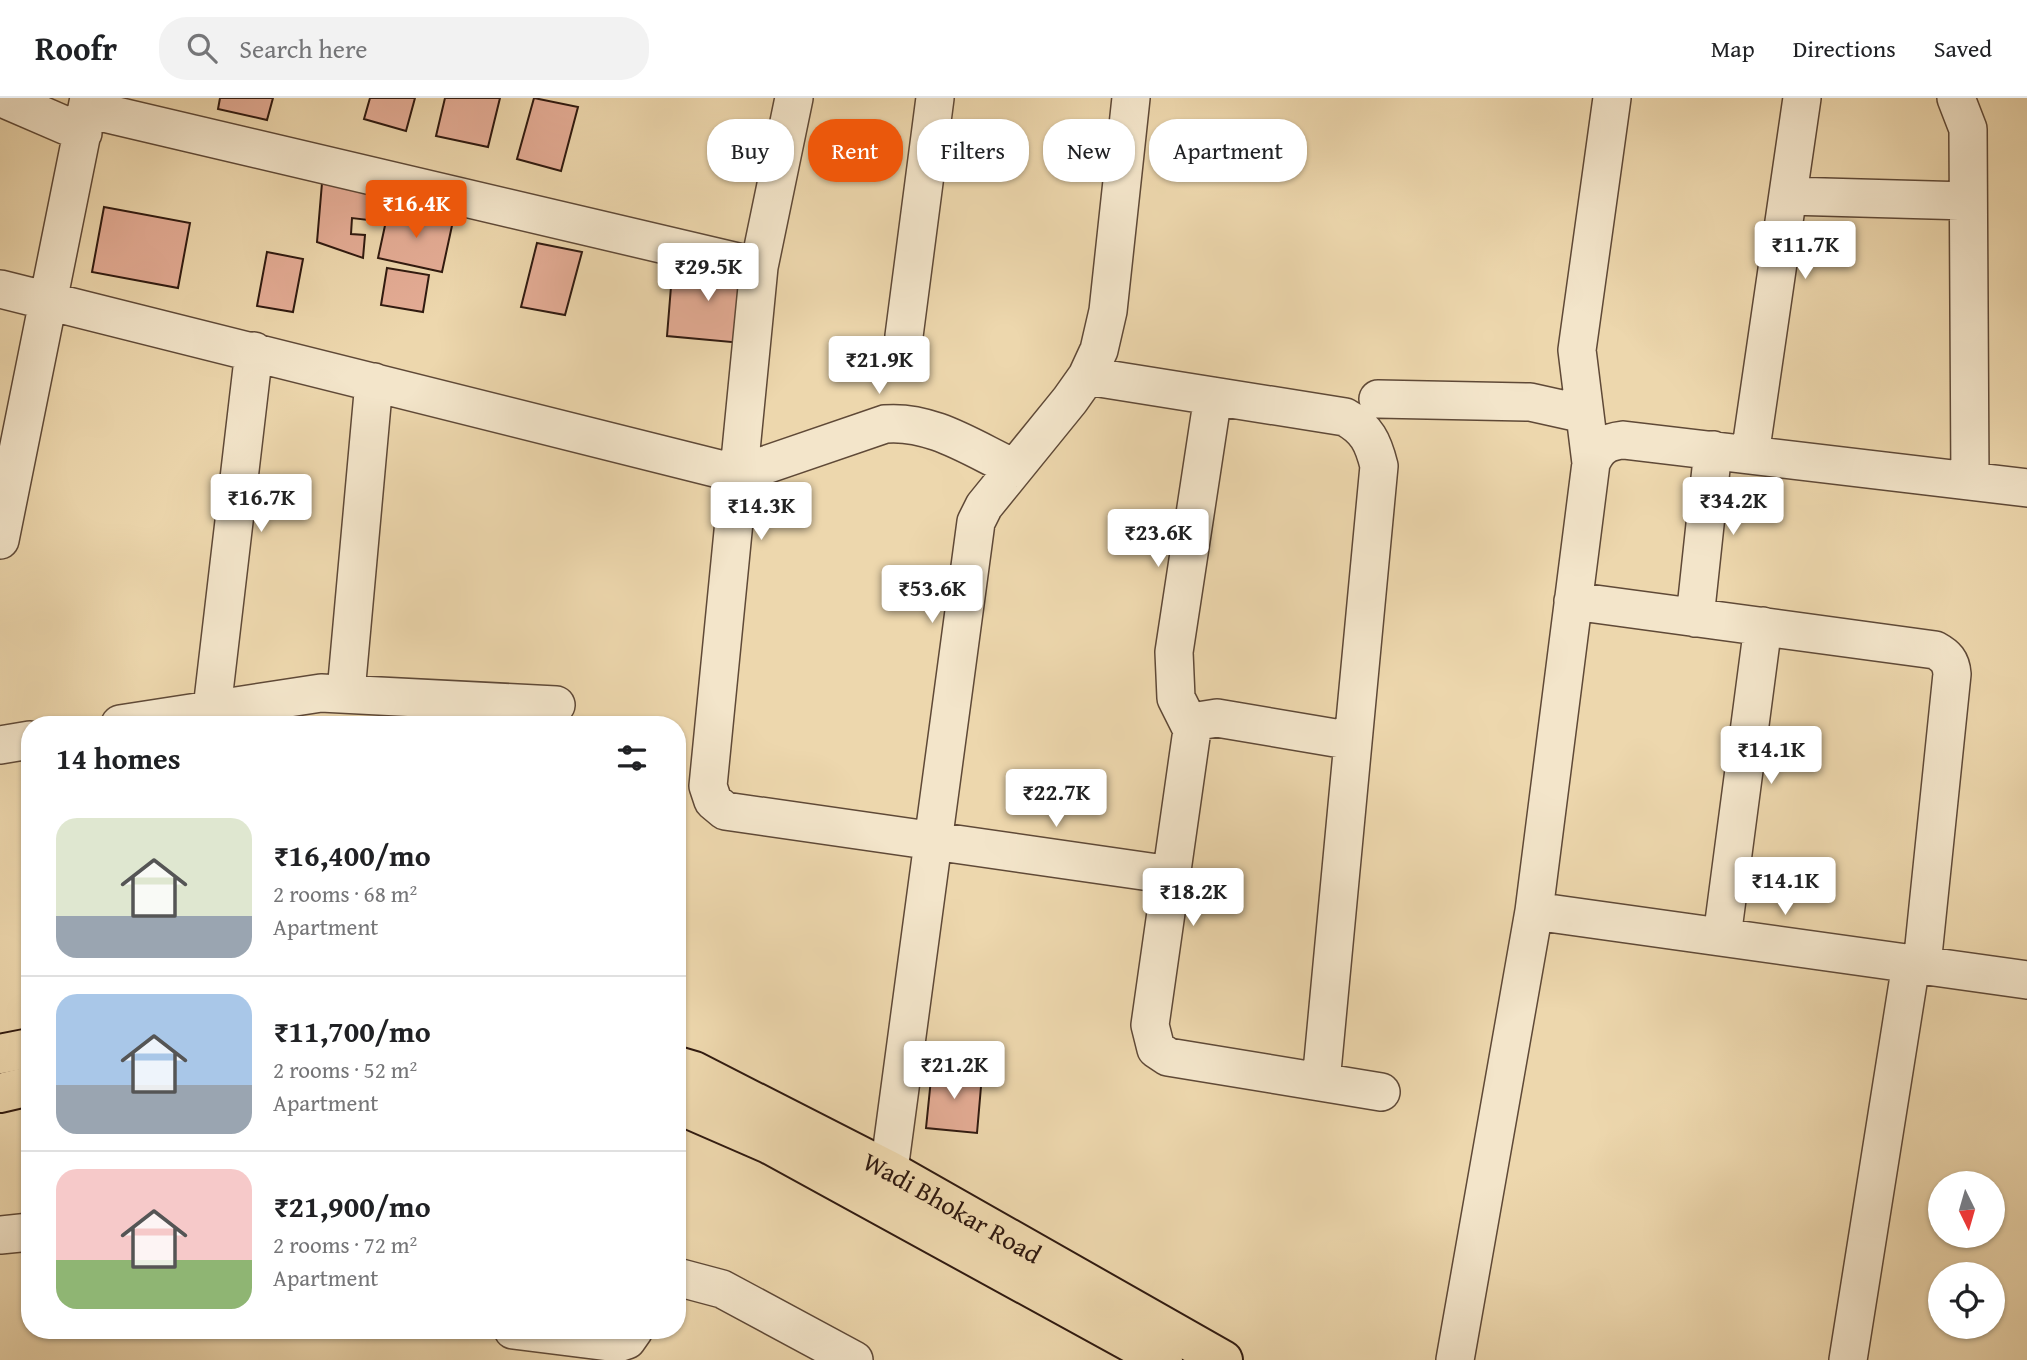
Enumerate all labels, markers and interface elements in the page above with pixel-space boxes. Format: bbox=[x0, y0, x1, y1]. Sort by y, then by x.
search box bbox=[159, 17, 649, 80]
text: Roofr bbox=[35, 24, 117, 72]
icon: search bbox=[183, 29, 221, 67]
text: Search here bbox=[239, 29, 368, 68]
text: Map bbox=[1711, 31, 1755, 66]
text: Directions bbox=[1793, 31, 1896, 66]
text: Saved bbox=[1934, 31, 1992, 66]
chip: Buy bbox=[707, 119, 794, 182]
chip: Rent bbox=[808, 119, 903, 182]
chip: Filters bbox=[917, 119, 1029, 182]
chip: New bbox=[1043, 119, 1135, 182]
chip: Apartment bbox=[1149, 119, 1307, 182]
pin: ₹16.4K bbox=[359, 180, 473, 240]
text: ₹16.4K bbox=[382, 186, 450, 219]
pin: ₹11.7K bbox=[1748, 222, 1862, 281]
text: ₹11.7K bbox=[1771, 227, 1839, 260]
pin: ₹29.5K bbox=[651, 244, 765, 303]
text: ₹29.5K bbox=[674, 249, 742, 282]
pin: ₹21.9K bbox=[822, 336, 936, 396]
text: ₹21.9K bbox=[845, 342, 913, 375]
pin: ₹16.7K bbox=[204, 474, 318, 534]
pin: ₹34.2K bbox=[1676, 478, 1790, 537]
text: ₹16.7K bbox=[227, 480, 295, 513]
pin: ₹14.3K bbox=[704, 482, 818, 542]
text: ₹34.2K bbox=[1699, 483, 1767, 516]
text: ₹14.3K bbox=[727, 488, 795, 521]
pin: ₹23.6K bbox=[1101, 510, 1215, 569]
text: ₹23.6K bbox=[1124, 515, 1192, 548]
pin: ₹53.6K bbox=[875, 566, 989, 625]
text: ₹53.6K bbox=[898, 571, 966, 604]
pin: ₹14.1K bbox=[1714, 726, 1828, 786]
text: ₹14.1K bbox=[1737, 732, 1805, 765]
text: 14 homes bbox=[56, 736, 181, 780]
icon: filters bbox=[613, 739, 651, 777]
pin: ₹22.7K bbox=[999, 770, 1113, 829]
text: ₹22.7K bbox=[1022, 775, 1090, 808]
text: ₹16,400/mo bbox=[273, 833, 431, 877]
icon: home bbox=[112, 846, 196, 930]
pin: ₹14.1K bbox=[1728, 858, 1842, 917]
text: ₹14.1K bbox=[1751, 863, 1819, 896]
pin: ₹18.2K bbox=[1136, 868, 1250, 928]
text: ₹18.2K bbox=[1159, 874, 1227, 907]
text: 2 rooms · 68 m² bbox=[273, 877, 417, 910]
text: Apartment bbox=[273, 910, 378, 943]
text: ₹11,700/mo bbox=[273, 1009, 431, 1053]
icon: home bbox=[112, 1022, 196, 1106]
pin: ₹21.2K bbox=[897, 1042, 1011, 1101]
text: ₹21.2K bbox=[920, 1047, 988, 1080]
text: 2 rooms · 52 m² bbox=[273, 1053, 417, 1086]
text: Apartment bbox=[273, 1086, 378, 1119]
street label: Wadi Bhokar Road bbox=[857, 1141, 1049, 1273]
north arrow bbox=[1928, 1171, 2006, 1248]
map controls bbox=[1928, 1171, 2005, 1339]
text: ₹21,900/mo bbox=[273, 1184, 431, 1228]
icon: home bbox=[112, 1197, 196, 1281]
text: 2 rooms · 72 m² bbox=[273, 1228, 417, 1261]
text: Apartment bbox=[273, 1261, 378, 1294]
button: locate bbox=[1928, 1262, 2005, 1339]

